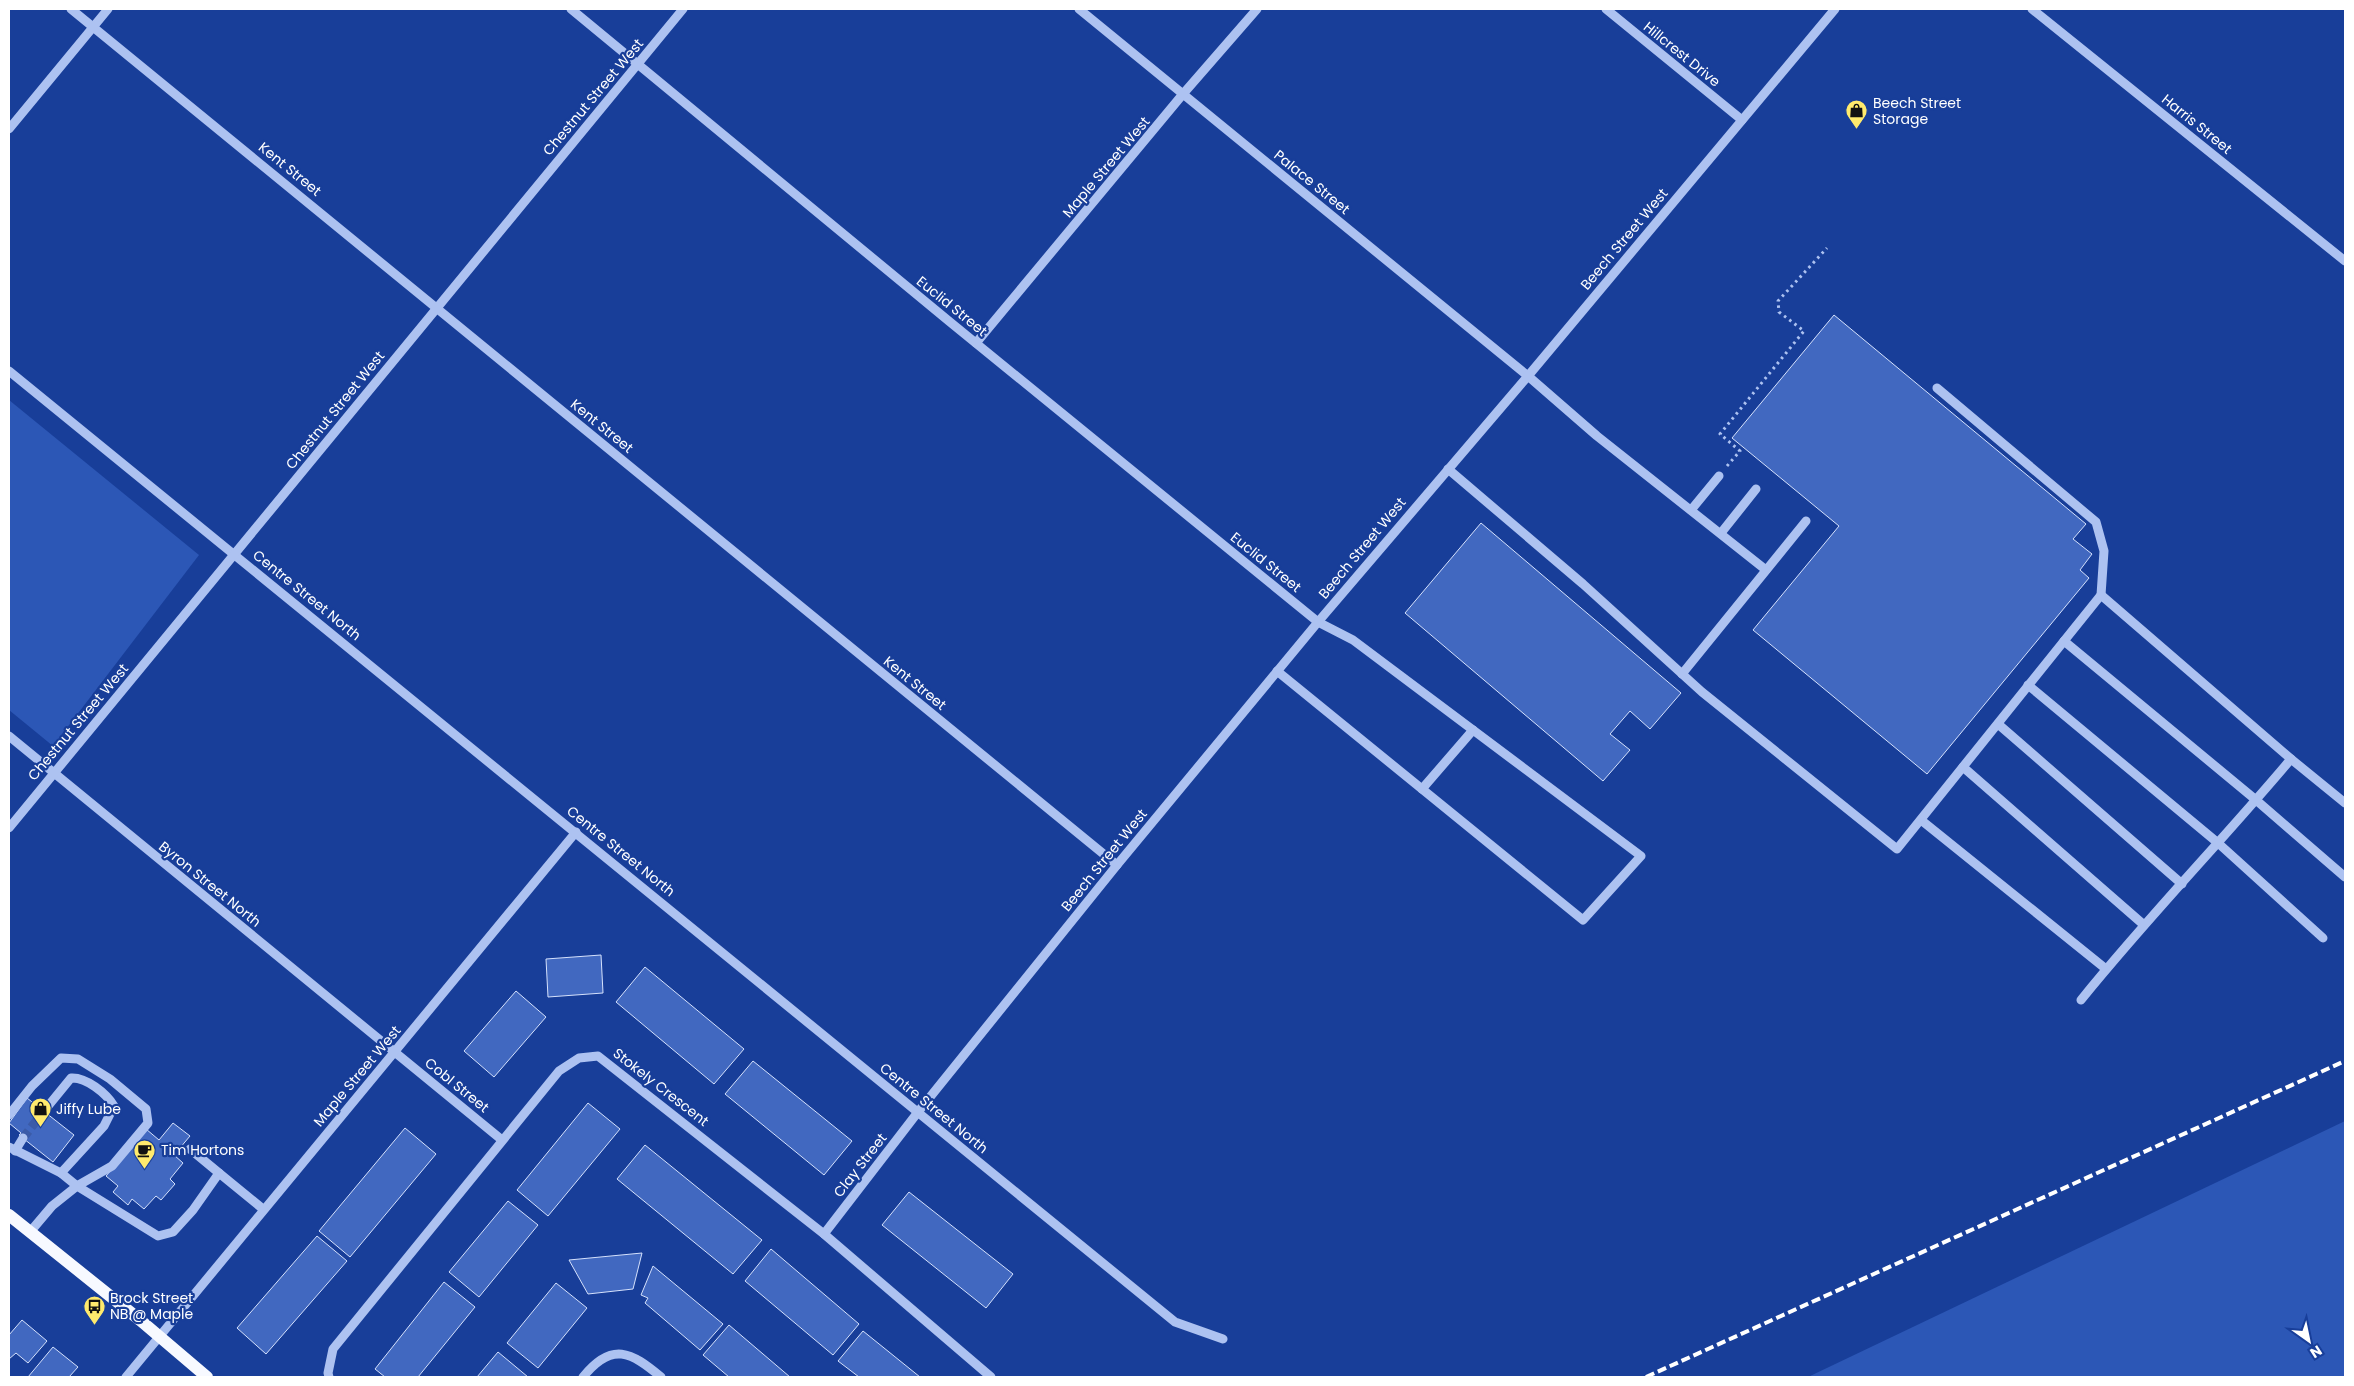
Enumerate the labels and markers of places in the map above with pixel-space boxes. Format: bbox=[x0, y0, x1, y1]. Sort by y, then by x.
place label: Beech Street Storage bbox=[1873, 93, 1961, 129]
shop icon: Beech Street Storage bbox=[1845, 99, 1869, 130]
shop icon: Jiffy Lube bbox=[28, 1097, 52, 1128]
place label: Jiffy Lube bbox=[56, 1099, 121, 1119]
cafe icon: Tim Hortons bbox=[133, 1138, 157, 1169]
place label: Tim Hortons bbox=[161, 1140, 244, 1160]
place label: Brock Street NB @ Maple bbox=[110, 1288, 194, 1324]
bus stop icon: Brock Street NB @ Maple bbox=[82, 1294, 106, 1325]

